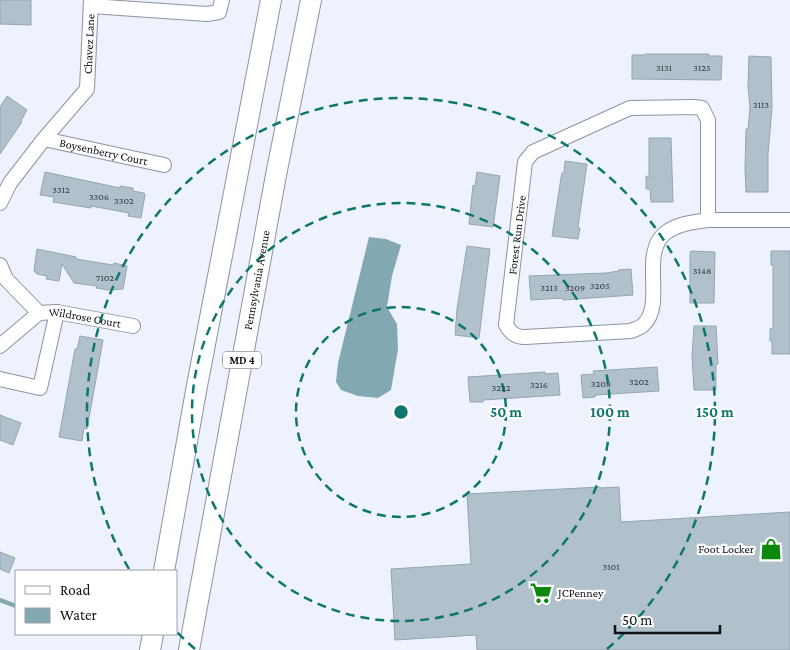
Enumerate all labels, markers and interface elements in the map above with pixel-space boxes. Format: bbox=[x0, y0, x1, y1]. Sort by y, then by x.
street label: Chavez Lane bbox=[81, 13, 97, 74]
house number: 3131 bbox=[656, 62, 672, 73]
house number: 3125 bbox=[693, 62, 711, 73]
house number: 3113 bbox=[753, 99, 769, 110]
street label: Boysenberry Court bbox=[58, 136, 150, 168]
house number: 3312 bbox=[52, 184, 70, 195]
house number: 3306 bbox=[89, 191, 109, 202]
house number: 3302 bbox=[114, 195, 134, 206]
street label: Forest Run Drive bbox=[505, 195, 529, 275]
street label: Pennsylvania Avenue bbox=[241, 229, 273, 331]
house number: 3148 bbox=[693, 265, 711, 276]
house number: 7102 bbox=[96, 272, 114, 283]
house number: 3205 bbox=[590, 280, 610, 291]
house number: 3213 bbox=[540, 282, 558, 293]
house number: 3209 bbox=[565, 282, 585, 293]
street label: Wildrose Court bbox=[48, 305, 123, 331]
road number: MD 4 bbox=[223, 352, 261, 368]
house number: 3202 bbox=[629, 376, 649, 387]
house number: 3208 bbox=[591, 378, 611, 389]
house number: 3216 bbox=[530, 379, 548, 390]
house number: 3222 bbox=[492, 382, 511, 393]
centre of rings bbox=[392, 403, 410, 421]
text: 50 m bbox=[490, 404, 522, 420]
text: 100 m bbox=[590, 404, 630, 420]
text: 150 m bbox=[696, 404, 734, 420]
shop icon: Foot Locker bbox=[758, 536, 784, 562]
place label: Foot Locker bbox=[698, 542, 755, 556]
house number: 3101 bbox=[602, 561, 620, 572]
legend bbox=[15, 570, 178, 635]
supermarket icon: JCPenney bbox=[528, 580, 554, 606]
text: Road bbox=[60, 582, 91, 598]
place label: JCPenney bbox=[557, 586, 604, 600]
scale bar bbox=[615, 602, 720, 634]
text: Water bbox=[60, 607, 97, 623]
text: 50 m bbox=[622, 612, 652, 628]

